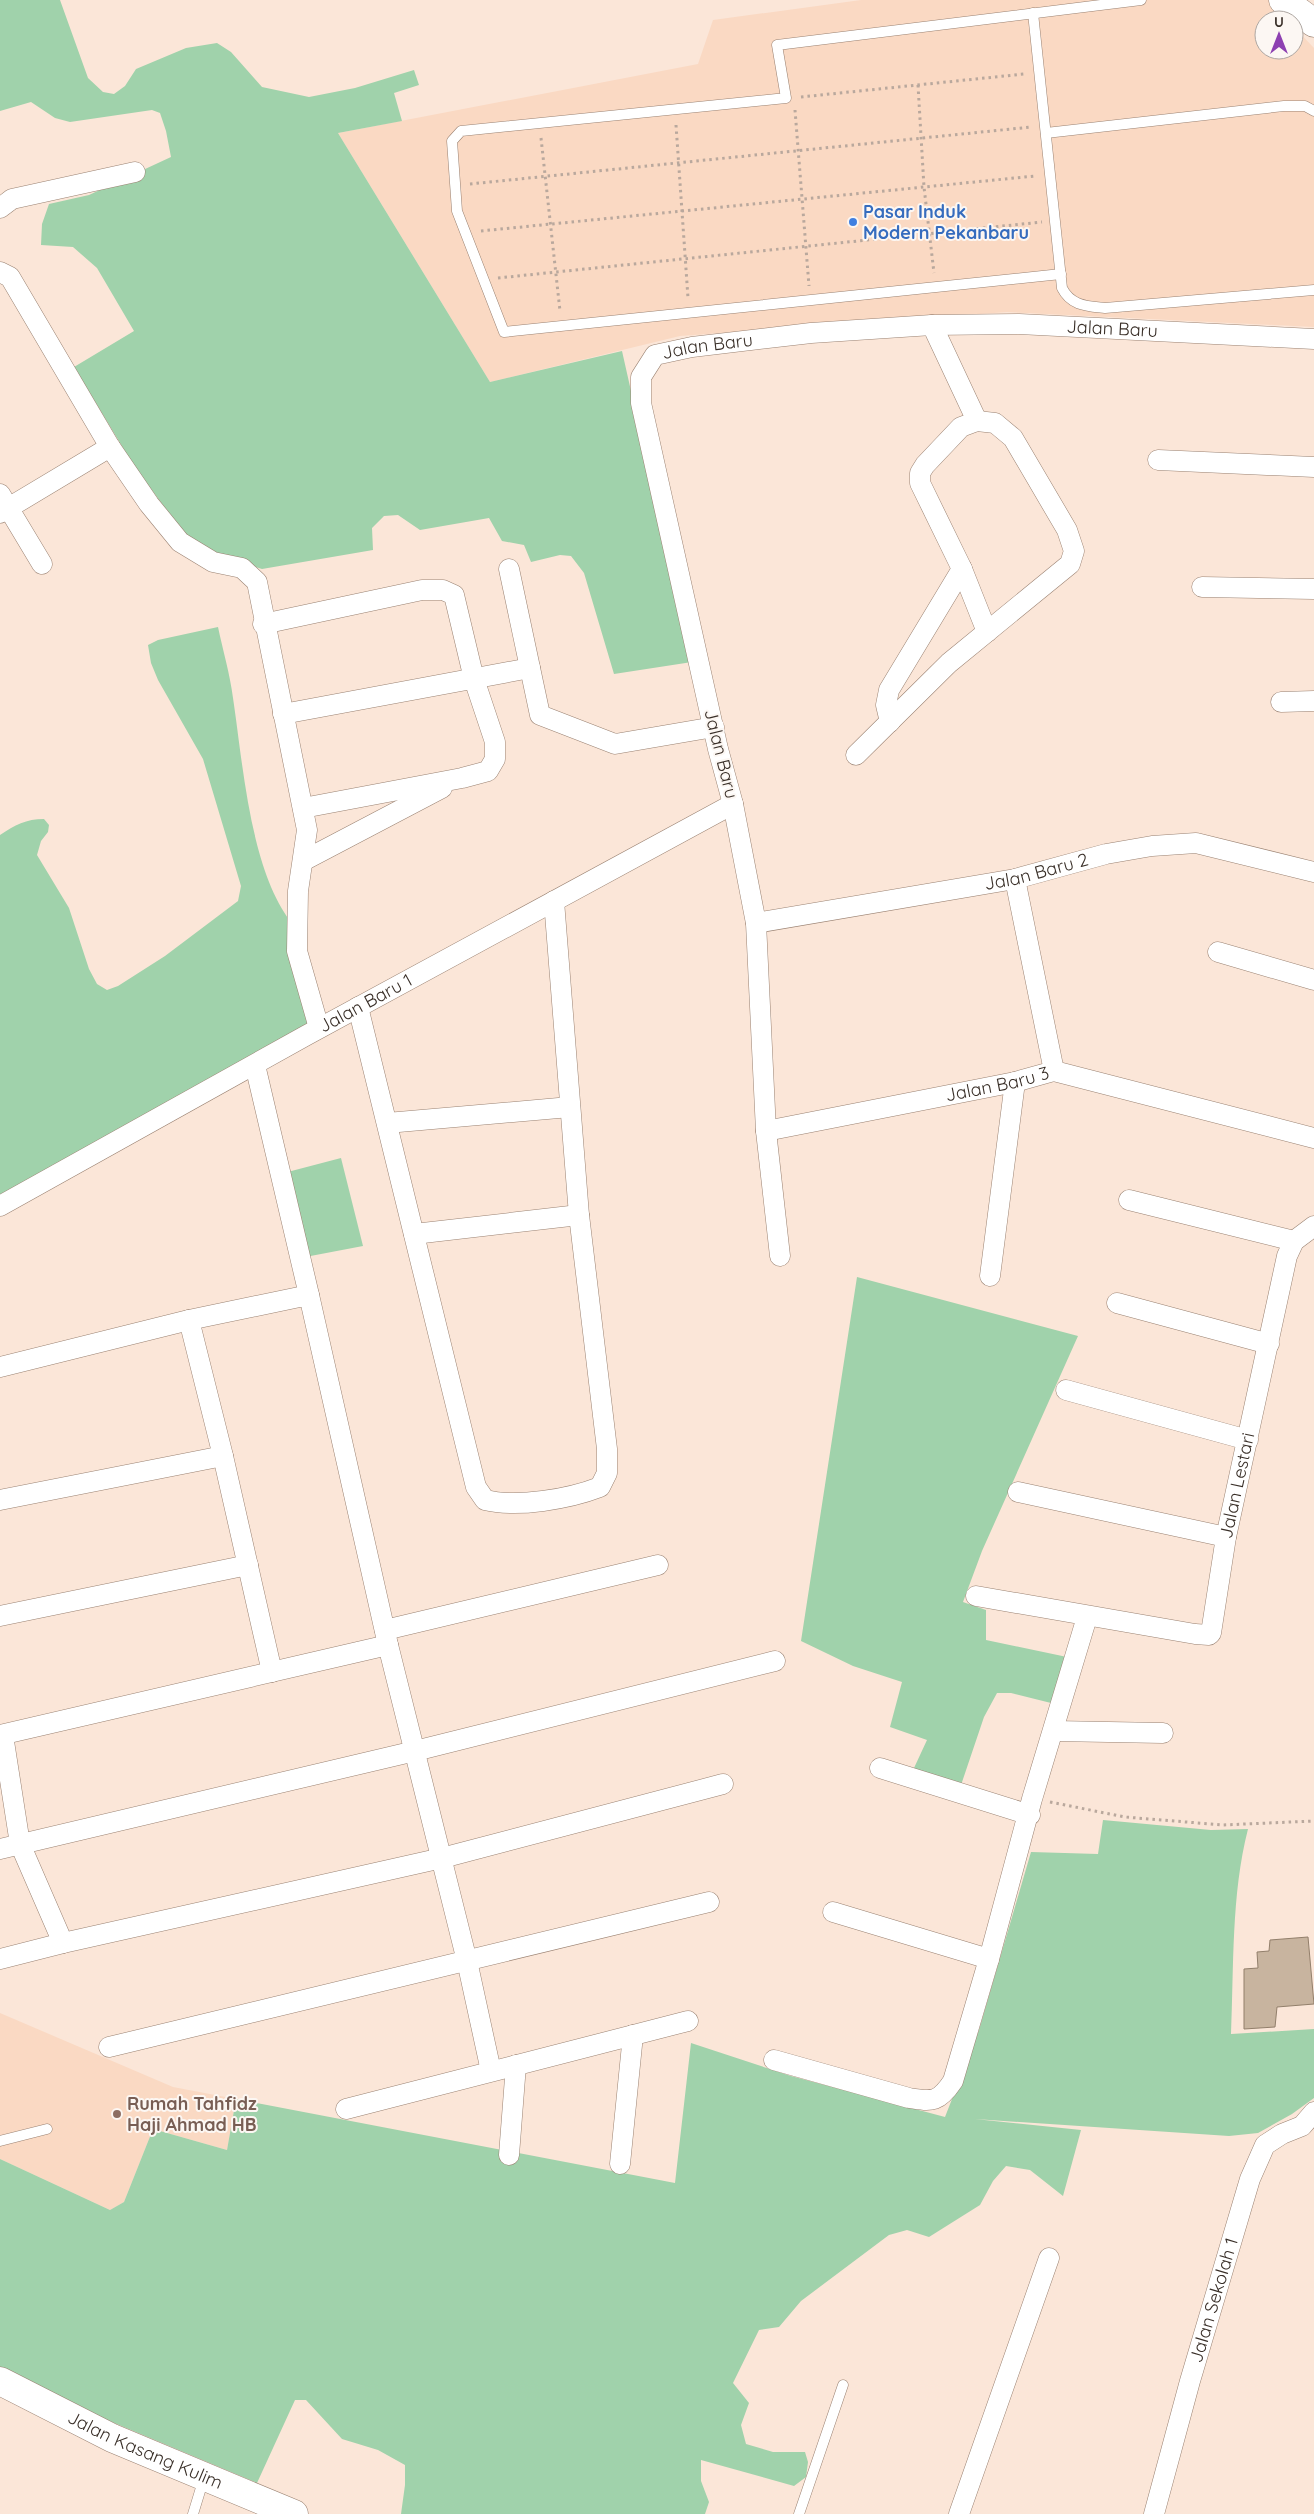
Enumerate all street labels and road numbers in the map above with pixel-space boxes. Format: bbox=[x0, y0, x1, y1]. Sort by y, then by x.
street label: Jalan Baru bbox=[1066, 314, 1158, 342]
street label: Jalan Baru bbox=[660, 328, 754, 364]
street label: Jalan Baru bbox=[699, 707, 744, 801]
street label: Jalan Baru 2 bbox=[983, 847, 1091, 895]
street label: Jalan Baru 1 bbox=[315, 968, 416, 1037]
street label: Jalan Baru 3 bbox=[943, 1061, 1052, 1106]
street label: Jalan Lestari bbox=[1214, 1430, 1259, 1540]
street label: Jalan Sekolah 1 bbox=[1184, 2235, 1243, 2365]
street label: Jalan Kasang Kulim bbox=[64, 2405, 226, 2494]

